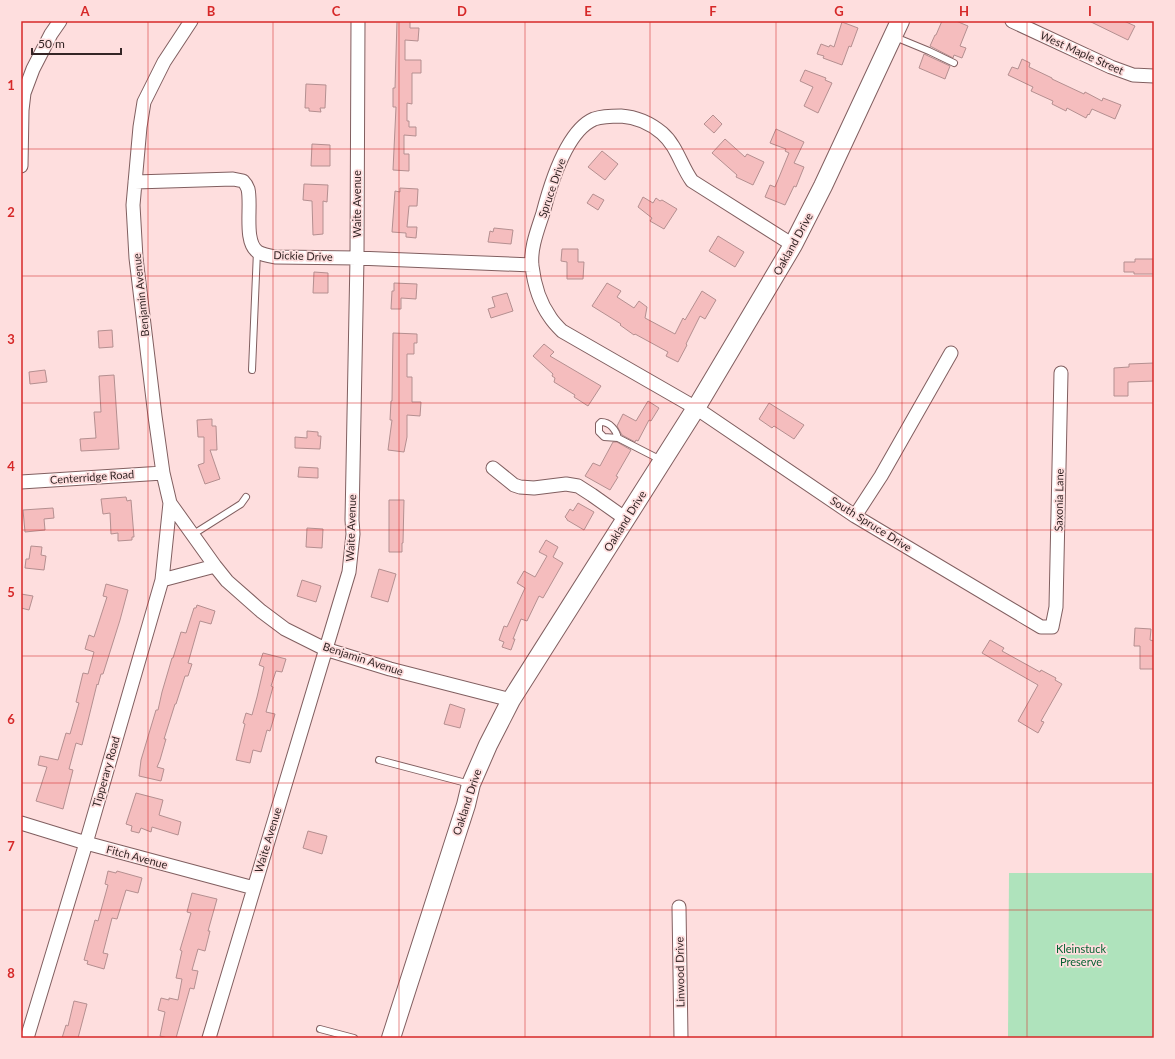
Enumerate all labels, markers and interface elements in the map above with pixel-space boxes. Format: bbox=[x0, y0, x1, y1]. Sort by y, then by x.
text: A bbox=[79, 3, 90, 19]
text: B bbox=[207, 3, 216, 19]
text: C bbox=[332, 3, 341, 19]
text: D bbox=[457, 3, 467, 19]
text: E bbox=[584, 3, 592, 19]
text: F bbox=[709, 3, 717, 19]
text: G bbox=[834, 3, 844, 19]
text: H bbox=[959, 3, 969, 19]
text: I bbox=[1088, 3, 1092, 19]
street label: West Maple Street bbox=[1038, 28, 1126, 77]
scale bar bbox=[32, 30, 121, 56]
text: 50 m bbox=[38, 36, 65, 51]
text: 1 bbox=[7, 77, 15, 93]
street label: Spruce Drive bbox=[535, 156, 568, 219]
street label: Waite Avenue bbox=[350, 170, 363, 238]
text: 2 bbox=[7, 204, 15, 220]
street label: Oakland Drive bbox=[770, 210, 815, 277]
street label: Dickie Drive bbox=[273, 248, 333, 263]
street label: Benjamin Avenue bbox=[130, 253, 151, 337]
text: 3 bbox=[7, 331, 15, 347]
text: 4 bbox=[7, 458, 15, 474]
street label: Centerridge Road bbox=[49, 467, 134, 486]
street label: Saxonia Lane bbox=[1051, 468, 1066, 532]
street label: Oakland Drive bbox=[601, 488, 649, 553]
street label: South Spruce Drive bbox=[828, 493, 914, 554]
street label: Waite Avenue bbox=[343, 494, 358, 562]
text: 5 bbox=[7, 584, 15, 600]
street label: Benjamin Avenue bbox=[321, 639, 405, 678]
text: 6 bbox=[7, 711, 15, 727]
street label: Tipperary Road bbox=[89, 735, 122, 809]
street label: Oakland Drive bbox=[450, 767, 483, 837]
street label: Waite Avenue bbox=[251, 806, 284, 874]
text: 7 bbox=[7, 838, 15, 854]
street label: Fitch Avenue bbox=[105, 842, 169, 871]
street label: Linwood Drive bbox=[672, 936, 687, 1007]
park label: Kleinstuck Preserve bbox=[1056, 942, 1106, 968]
text: 8 bbox=[7, 965, 15, 981]

